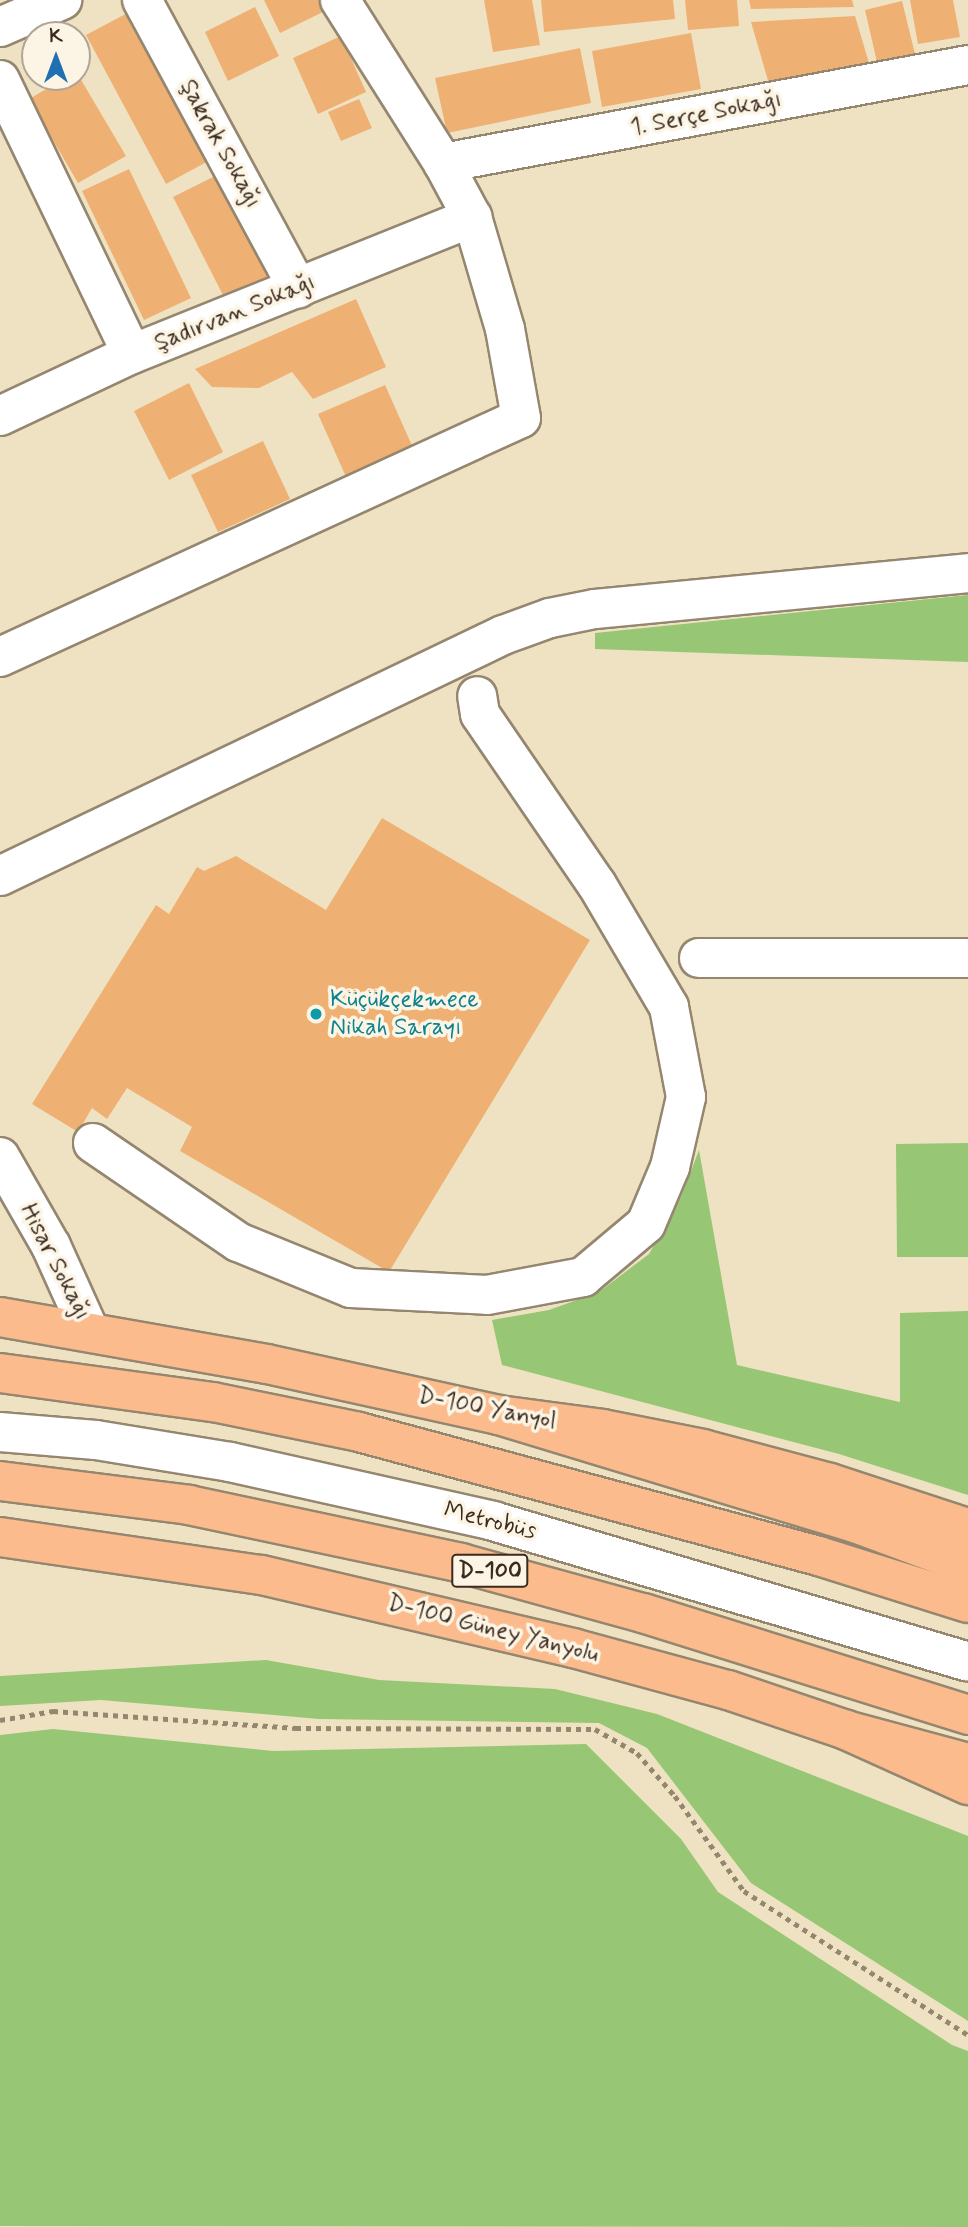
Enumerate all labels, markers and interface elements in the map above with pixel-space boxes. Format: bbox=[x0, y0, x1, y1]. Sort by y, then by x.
north arrow bbox=[21, 21, 91, 91]
text: K bbox=[49, 24, 63, 49]
street label: Şakrak Sokağı bbox=[173, 75, 267, 213]
street label: 1. Serçe Sokağı bbox=[629, 85, 783, 143]
street label: Şadırvan Sokağı bbox=[151, 268, 319, 358]
place label: Küçükçekmece Nikah Sarayı bbox=[330, 986, 479, 1042]
marker: Küçükçekmece Nikah Sarayı bbox=[308, 1006, 324, 1022]
street label: Hisar Sokağı bbox=[13, 1199, 97, 1325]
street label: D-100 Yanyol bbox=[415, 1381, 559, 1437]
street label: Metrobüs bbox=[441, 1496, 539, 1546]
road number: D-100 bbox=[450, 1552, 530, 1590]
street label: D-100 Güney Yanyolu bbox=[381, 1588, 605, 1670]

